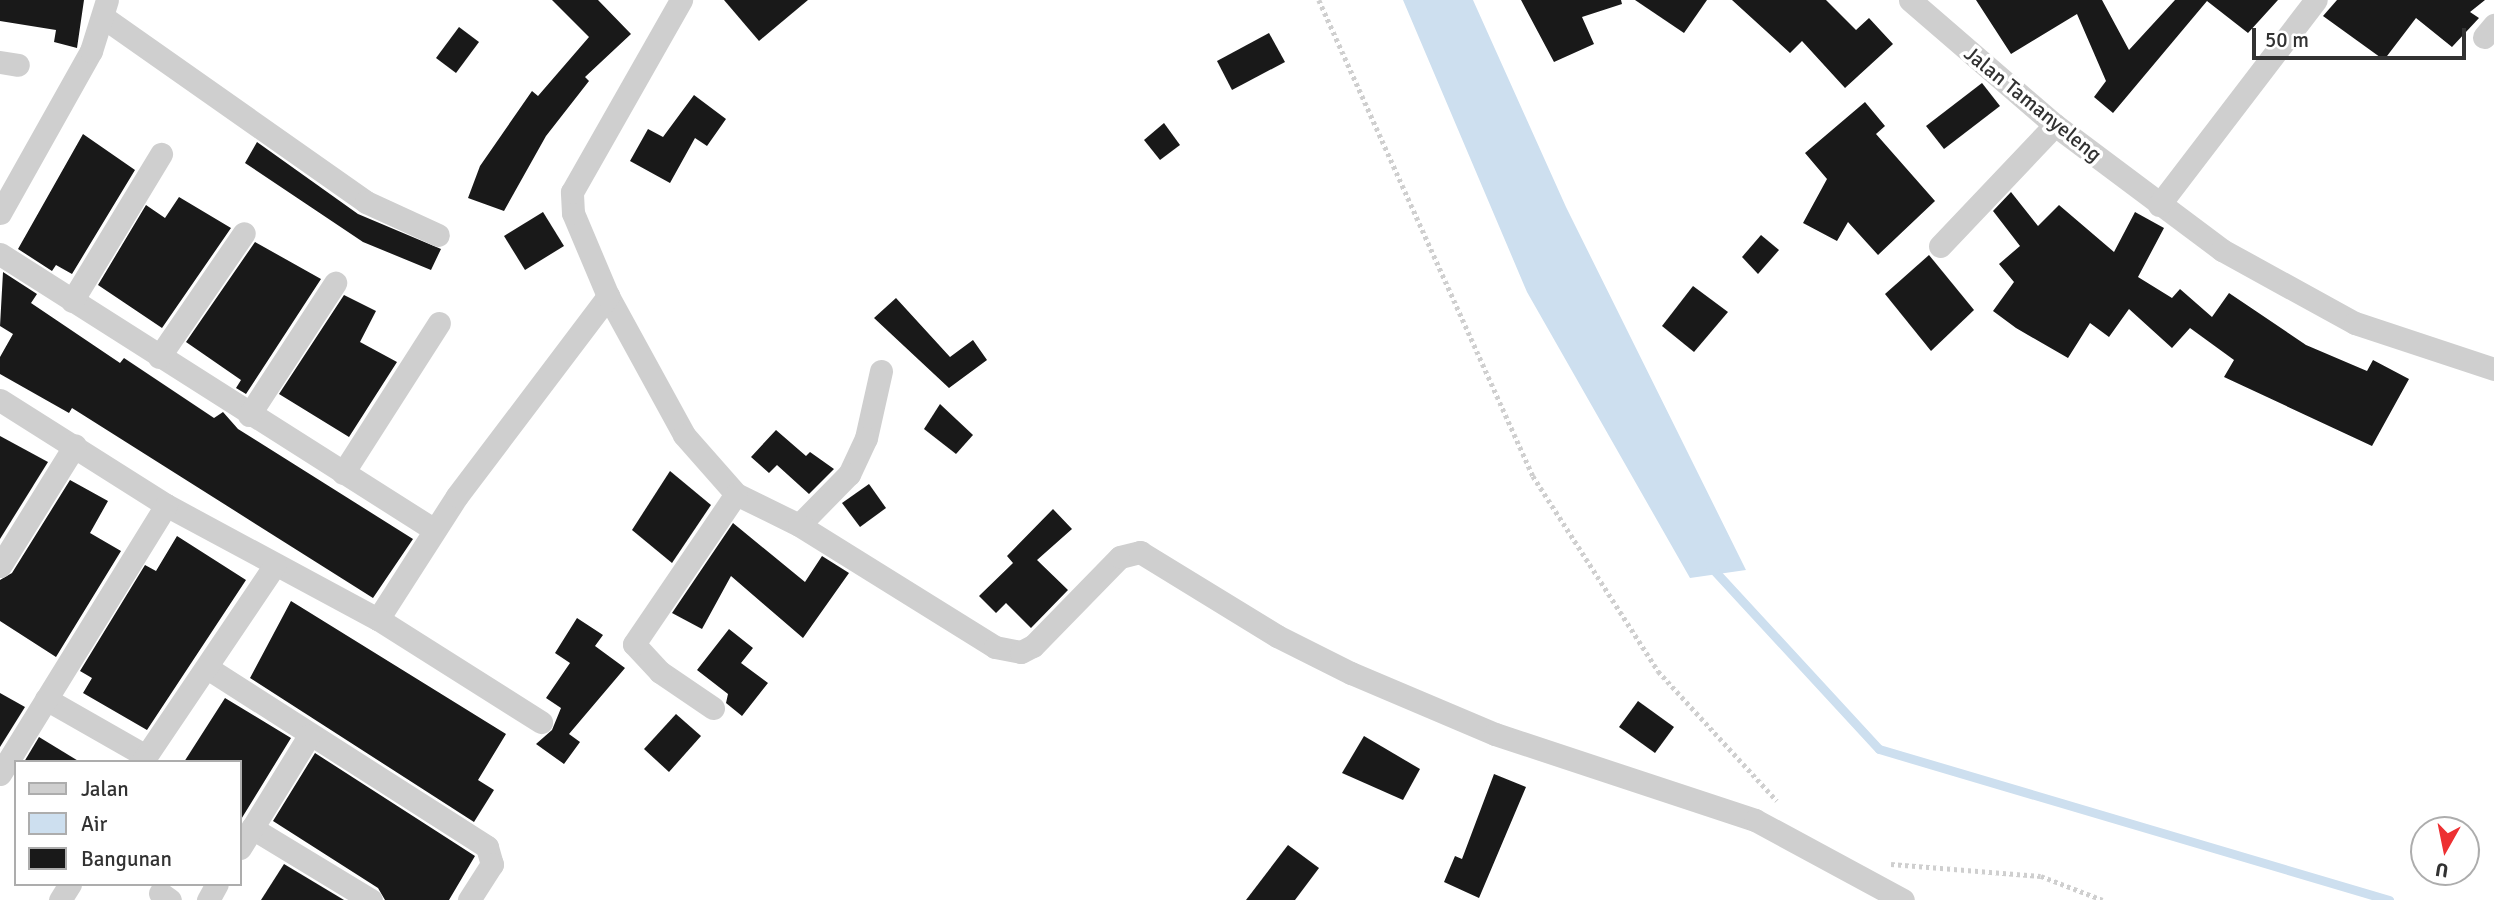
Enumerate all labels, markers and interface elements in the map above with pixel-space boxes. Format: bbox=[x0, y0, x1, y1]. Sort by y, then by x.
scale bar bbox=[2256, 14, 2470, 58]
text: 50 m bbox=[2265, 27, 2309, 53]
street label: Jalan Tamanyeleng bbox=[1959, 41, 2107, 167]
legend bbox=[14, 760, 242, 886]
text: Jalan bbox=[81, 776, 129, 802]
text: Air bbox=[81, 811, 107, 837]
north arrow bbox=[2410, 816, 2480, 886]
text: Bangunan bbox=[81, 846, 172, 872]
text: U bbox=[2434, 857, 2450, 883]

